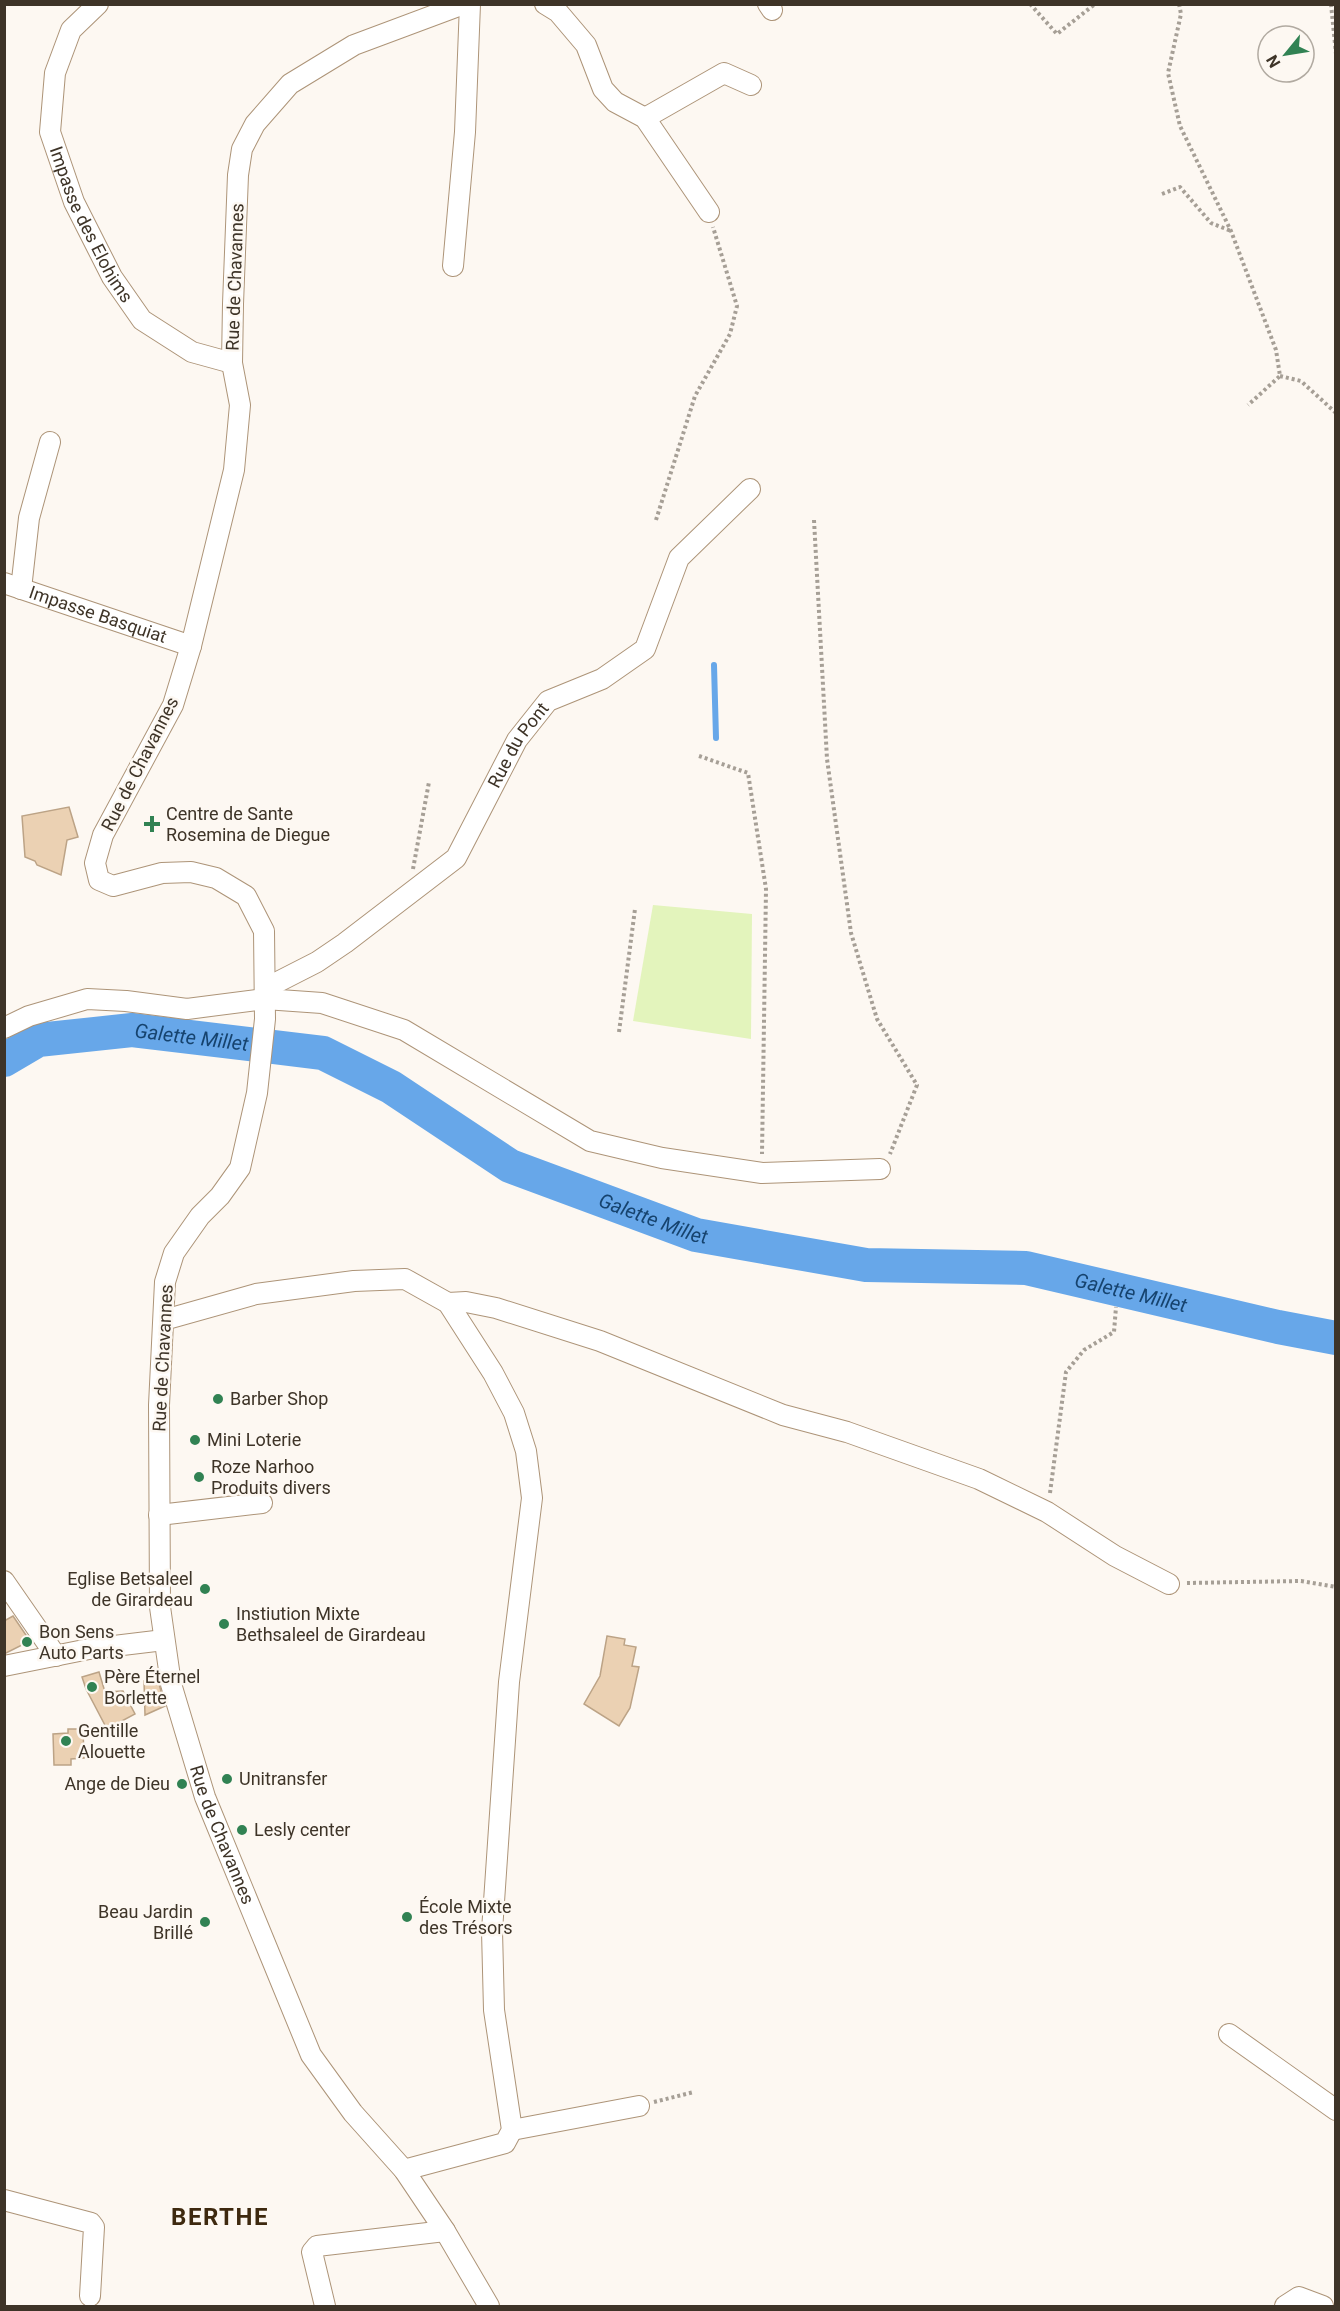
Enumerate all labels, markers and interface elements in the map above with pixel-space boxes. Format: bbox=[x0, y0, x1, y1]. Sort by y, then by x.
north arrow bbox=[1256, 24, 1316, 84]
text: N bbox=[1262, 52, 1284, 71]
street label: Impasse des Elohims bbox=[46, 144, 138, 306]
street label: Rue de Chavannes bbox=[221, 203, 248, 351]
street label: Impasse Basquiat bbox=[26, 581, 170, 647]
street label: Rue de Chavannes bbox=[97, 693, 182, 834]
street label: Rue du Pont bbox=[483, 698, 553, 791]
place label: Centre de Sante Rosemina de Diegue bbox=[166, 803, 330, 845]
marker: Centre de Sante Rosemina de Diegue bbox=[143, 815, 161, 833]
water label: Galette Millet bbox=[133, 1018, 250, 1056]
water label: Galette Millet bbox=[595, 1188, 710, 1249]
water label: Galette Millet bbox=[1072, 1268, 1190, 1317]
street label: Rue de Chavannes bbox=[148, 1284, 177, 1432]
place label: Barber Shop bbox=[230, 1388, 328, 1409]
marker: Barber Shop bbox=[211, 1392, 225, 1406]
place label: Mini Loterie bbox=[207, 1429, 301, 1450]
marker: Mini Loterie bbox=[188, 1433, 202, 1447]
place label: Roze Narhoo Produits divers bbox=[211, 1456, 331, 1498]
marker: Roze Narhoo Produits divers bbox=[192, 1470, 206, 1484]
place label: Eglise Betsaleel de Girardeau bbox=[67, 1568, 193, 1610]
marker: Eglise Betsaleel de Girardeau bbox=[198, 1582, 212, 1596]
place label: Instiution Mixte Bethsaleel de Girardeau bbox=[236, 1603, 426, 1645]
marker: Instiution Mixte Bethsaleel de Girardeau bbox=[217, 1617, 231, 1631]
place label: Bon Sens Auto Parts bbox=[39, 1621, 124, 1663]
marker: Bon Sens Auto Parts bbox=[20, 1635, 34, 1649]
place label: Père Éternel Borlette bbox=[104, 1666, 200, 1708]
marker: Père Éternel Borlette bbox=[85, 1680, 99, 1694]
place label: Gentille Alouette bbox=[78, 1720, 145, 1762]
marker: Gentille Alouette bbox=[59, 1734, 73, 1748]
street label: Rue de Chavannes bbox=[186, 1763, 259, 1907]
place label: Unitransfer bbox=[239, 1768, 327, 1789]
marker: Unitransfer bbox=[220, 1772, 234, 1786]
place label: Ange de Dieu bbox=[64, 1773, 170, 1794]
marker: Ange de Dieu bbox=[175, 1777, 189, 1791]
place label: Lesly center bbox=[254, 1819, 350, 1840]
marker: Lesly center bbox=[235, 1823, 249, 1837]
place label: École Mixte des Trésors bbox=[419, 1896, 513, 1938]
place label: Beau Jardin Brillé bbox=[98, 1901, 193, 1943]
marker: École Mixte des Trésors bbox=[400, 1910, 414, 1924]
marker: Beau Jardin Brillé bbox=[198, 1915, 212, 1929]
district label: BERTHE bbox=[171, 2203, 269, 2231]

